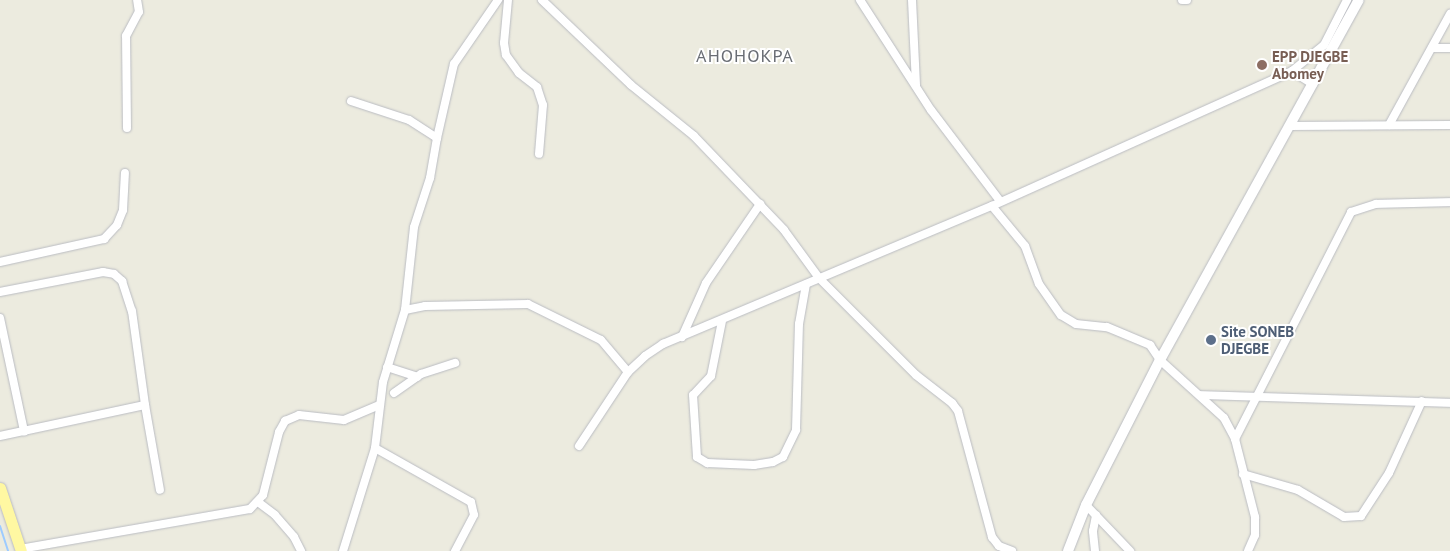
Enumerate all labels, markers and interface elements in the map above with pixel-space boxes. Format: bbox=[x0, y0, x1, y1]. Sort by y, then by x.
district label: AHOHOKPA bbox=[695, 45, 795, 67]
place label: EPP DJEGBE Abomey bbox=[1272, 47, 1349, 82]
marker: EPP DJEGBE Abomey bbox=[1256, 59, 1268, 71]
place label: Site SONEB DJEGBE bbox=[1221, 322, 1294, 357]
marker: Site SONEB DJEGBE bbox=[1205, 334, 1217, 346]

